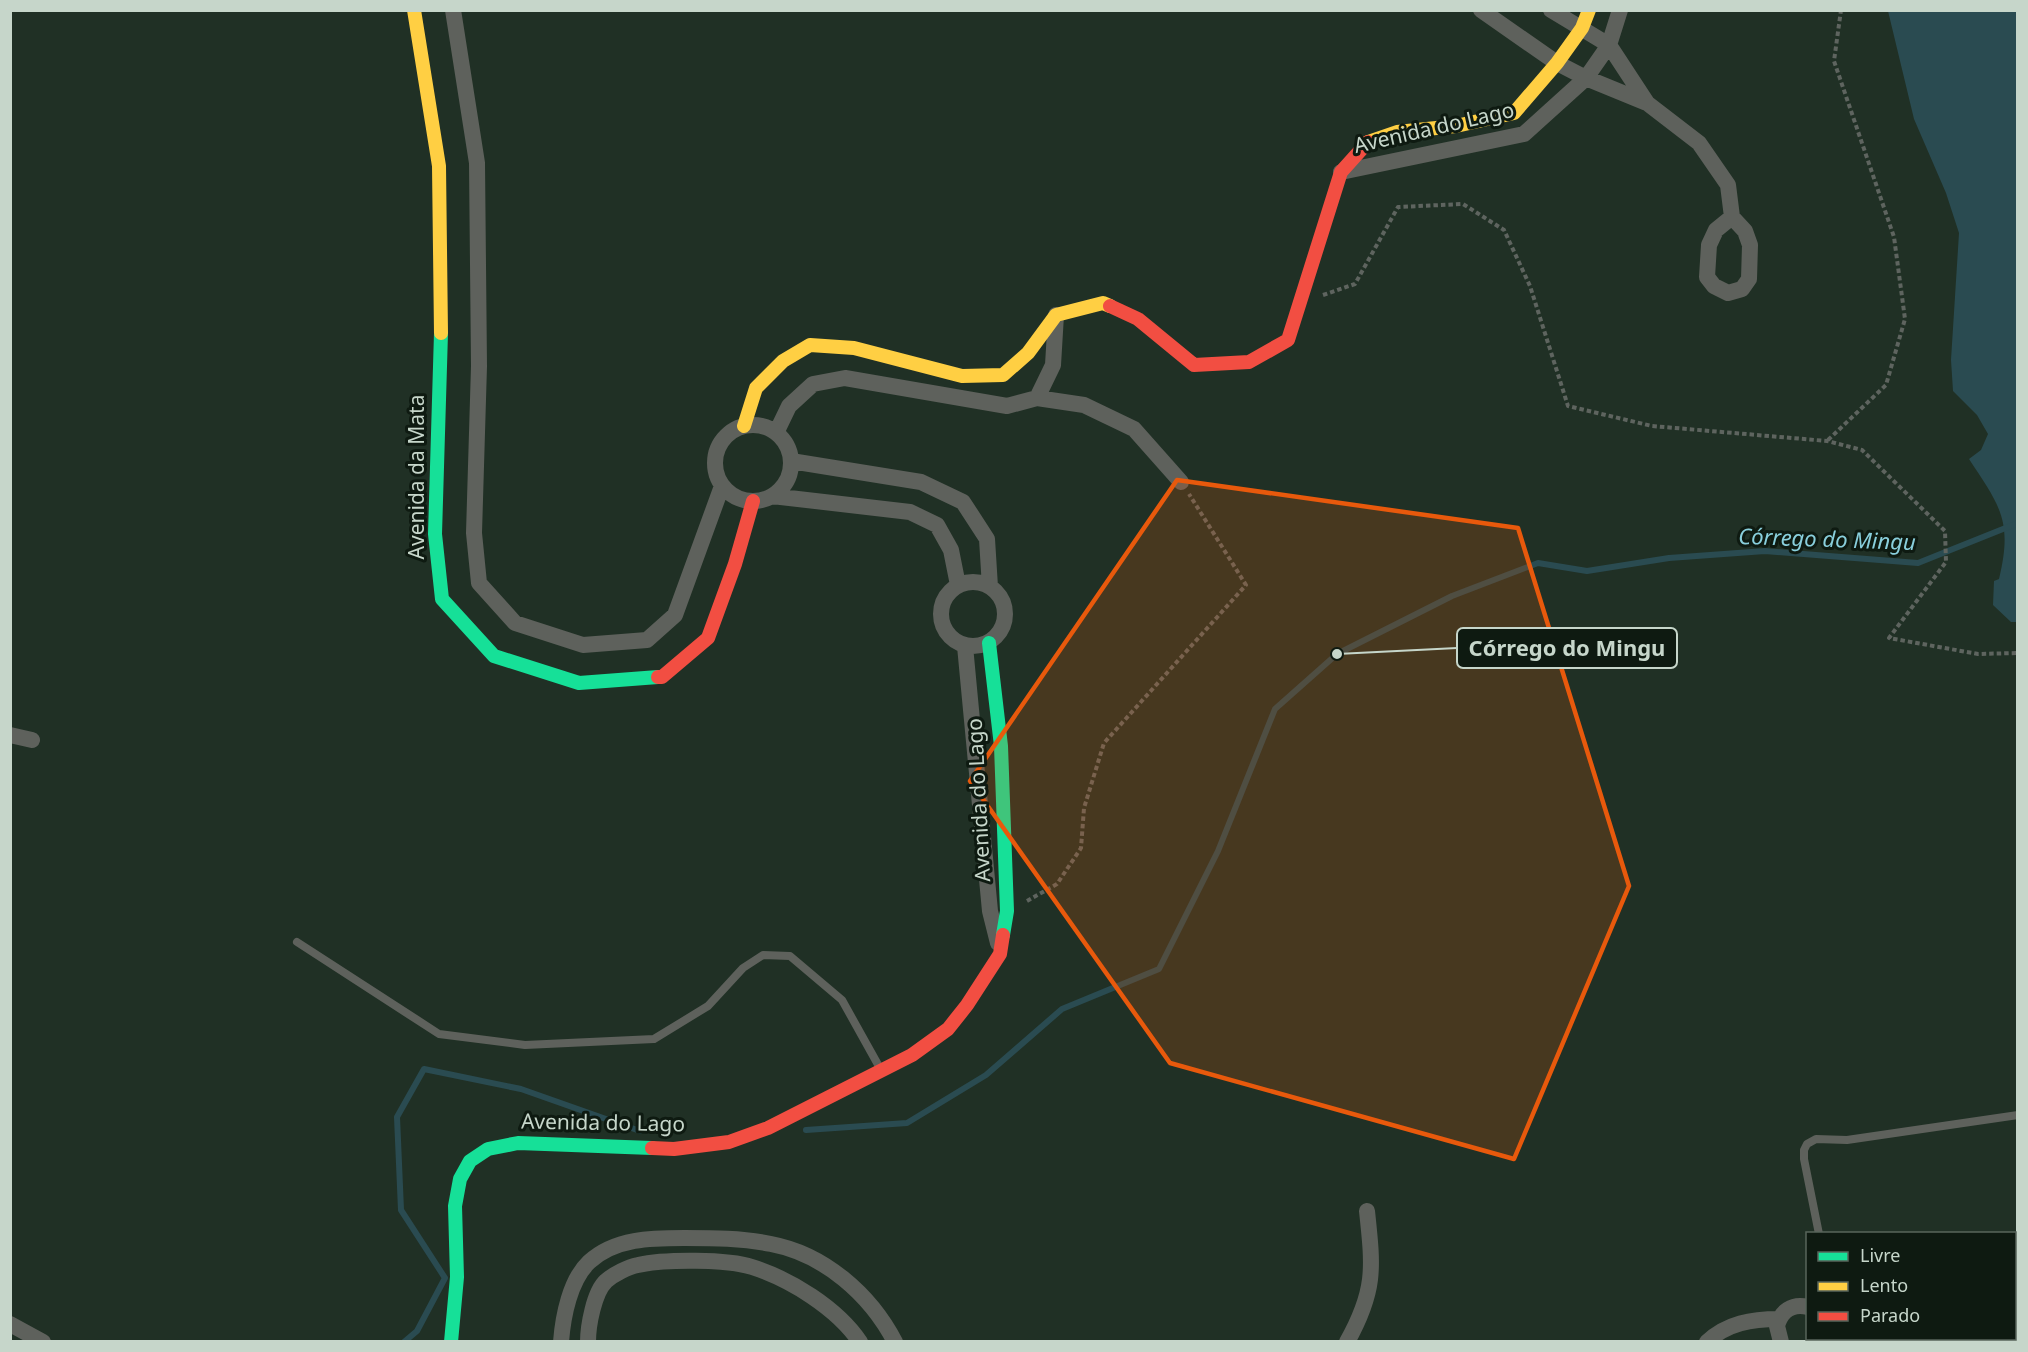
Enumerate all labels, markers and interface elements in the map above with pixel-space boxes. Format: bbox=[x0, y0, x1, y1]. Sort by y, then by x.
street label: Avenida do Lago bbox=[1351, 95, 1517, 159]
street label: Avenida da Mata bbox=[402, 395, 430, 559]
water label: Córrego do Mingu bbox=[1738, 520, 1916, 556]
callout: Córrego do Mingu bbox=[1457, 628, 1677, 668]
text: Córrego do Mingu bbox=[1469, 632, 1665, 662]
street label: Avenida do Lago bbox=[960, 717, 996, 883]
street label: Avenida do Lago bbox=[521, 1107, 685, 1137]
legend bbox=[1806, 1232, 2016, 1340]
text: Livre bbox=[1860, 1243, 1900, 1267]
text: Lento bbox=[1860, 1273, 1908, 1297]
text: Parado bbox=[1860, 1303, 1920, 1327]

